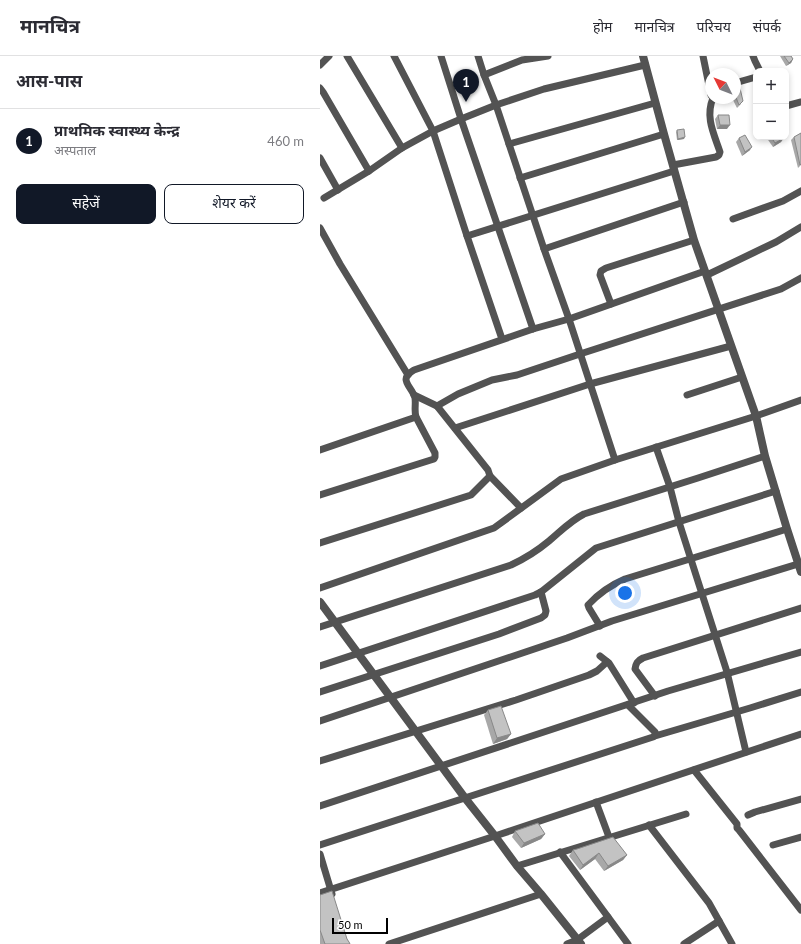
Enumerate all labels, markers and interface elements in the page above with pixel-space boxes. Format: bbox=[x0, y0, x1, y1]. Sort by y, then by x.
text: मानचित्र bbox=[20, 14, 80, 37]
text: होम bbox=[593, 18, 612, 35]
text: मानचित्र bbox=[634, 18, 675, 35]
text: परिचय bbox=[697, 18, 731, 35]
text: संपर्क bbox=[753, 18, 781, 35]
north arrow bbox=[705, 68, 741, 104]
map controls bbox=[753, 68, 789, 140]
button: + bbox=[753, 68, 789, 104]
pin: 1 bbox=[453, 69, 479, 102]
text: आस-पास bbox=[16, 70, 82, 91]
button: − bbox=[753, 104, 789, 140]
text: प्राथमिक स्वास्थ्य केन्द्र bbox=[54, 121, 180, 139]
text: 1 bbox=[25, 133, 33, 149]
text: 460 m bbox=[267, 133, 304, 149]
text: अस्पताल bbox=[54, 142, 96, 158]
button: सहेजें bbox=[16, 184, 156, 224]
button: शेयर करें bbox=[164, 184, 304, 224]
your location bbox=[615, 583, 635, 603]
scale bar bbox=[332, 916, 388, 935]
text: 50 m bbox=[338, 918, 363, 931]

